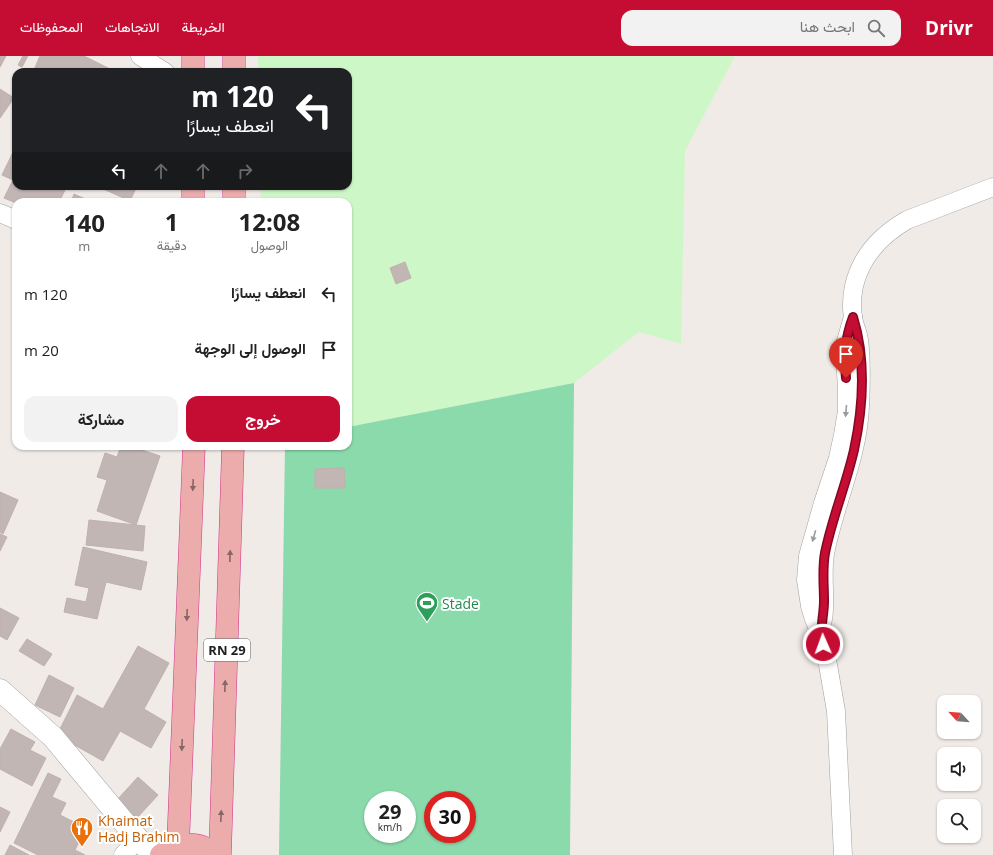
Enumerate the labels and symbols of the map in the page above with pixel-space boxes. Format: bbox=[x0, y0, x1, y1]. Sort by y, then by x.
pin bbox=[829, 337, 863, 378]
one-way arrow bbox=[843, 405, 850, 417]
one-way arrow bbox=[189, 479, 196, 491]
one-way arrow bbox=[811, 531, 817, 543]
one-way arrow bbox=[226, 550, 233, 562]
sports icon: Stade bbox=[414, 590, 440, 623]
place label: Stade bbox=[442, 594, 479, 613]
one-way arrow bbox=[184, 609, 191, 621]
position arrow bbox=[802, 623, 844, 665]
road number: RN 29 bbox=[204, 639, 250, 661]
one-way arrow bbox=[222, 680, 229, 692]
north arrow bbox=[937, 695, 981, 739]
one-way arrow bbox=[179, 739, 185, 752]
speed limit sign: 30 bbox=[424, 791, 476, 843]
one-way arrow bbox=[218, 810, 225, 822]
place label: Khaimat Hadj Brahim bbox=[98, 811, 179, 846]
restaurant icon: Khaimat Hadj Brahim bbox=[69, 815, 95, 848]

